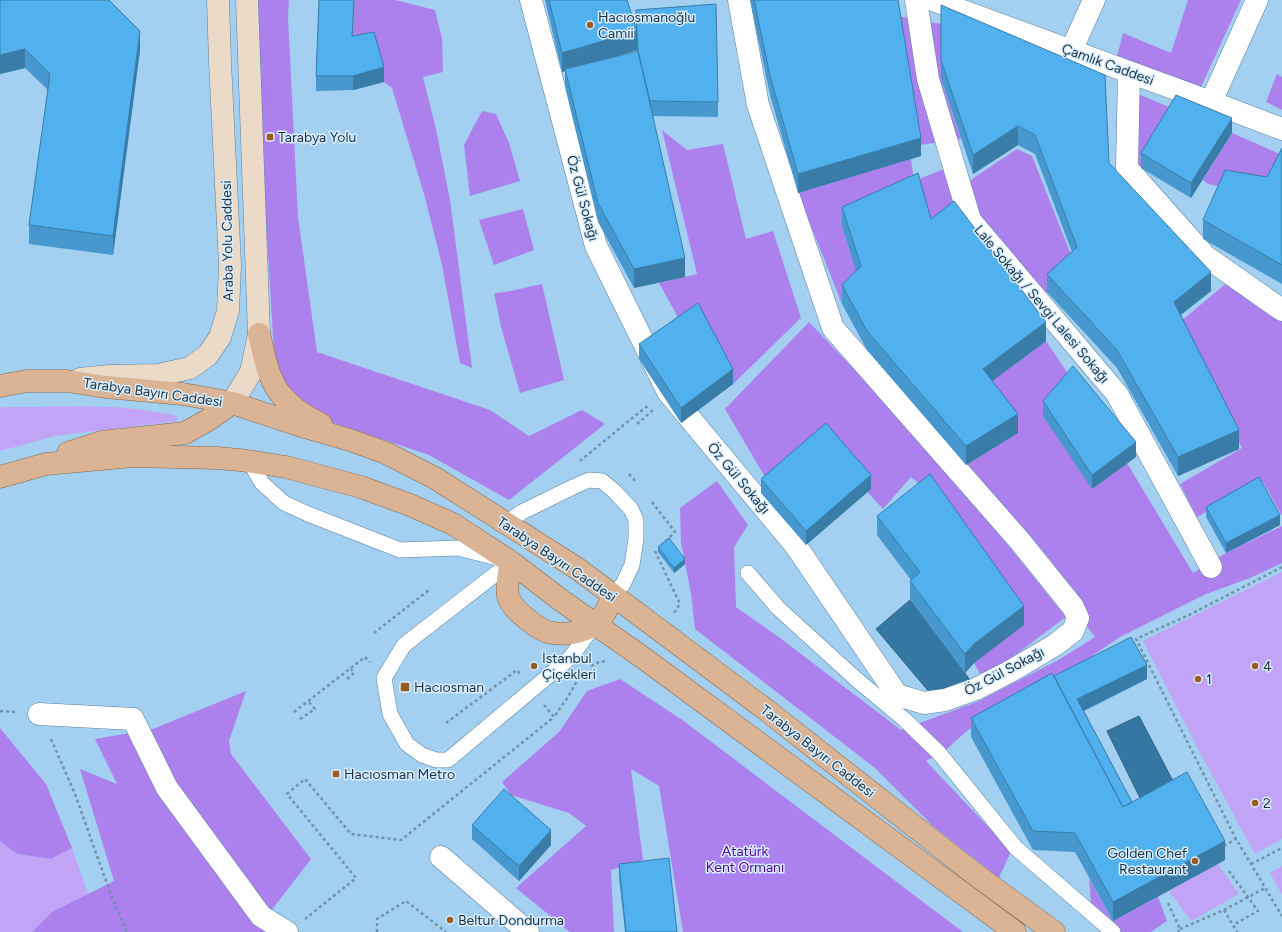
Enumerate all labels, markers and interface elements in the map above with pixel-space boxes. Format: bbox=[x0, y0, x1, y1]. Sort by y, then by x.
place label: Hacıosmanoğlu Camii bbox=[598, 9, 695, 42]
marker: Hacıosmanoğlu Camii bbox=[585, 20, 595, 30]
street label: Çamlık Caddesi bbox=[1059, 40, 1156, 89]
place label: Tarabya Yolu bbox=[278, 129, 356, 146]
marker: Tarabya Yolu bbox=[265, 132, 275, 142]
street label: Öz Gül Sokağı bbox=[563, 153, 602, 243]
street label: Araba Yolu Caddesi bbox=[218, 180, 237, 302]
street label: Lale Sokağı / Sevgi Lalesi Sokağı bbox=[970, 222, 1113, 387]
street label: Tarabya Bayırı Caddesi bbox=[82, 374, 224, 411]
street label: Öz Gül Sokağı bbox=[704, 439, 773, 518]
street label: Tarabya Bayırı Caddesi bbox=[494, 513, 620, 606]
street label: Öz Gül Sokağı bbox=[961, 643, 1047, 700]
place label: İstanbul Çiçekleri bbox=[542, 650, 596, 683]
place label: 4 bbox=[1263, 658, 1272, 675]
marker: İstanbul Çiçekleri bbox=[529, 661, 539, 671]
marker: 4 bbox=[1250, 661, 1260, 671]
place label: 1 bbox=[1206, 671, 1212, 688]
marker: 1 bbox=[1193, 674, 1203, 684]
place label: Hacıosman bbox=[414, 679, 484, 696]
marker: Hacıosman bbox=[399, 681, 411, 693]
street label: Tarabya Bayırı Caddesi bbox=[757, 701, 878, 801]
place label: Hacıosman Metro bbox=[344, 766, 455, 783]
marker: Hacıosman Metro bbox=[331, 769, 341, 779]
place label: 2 bbox=[1263, 795, 1271, 812]
marker: 2 bbox=[1250, 798, 1260, 808]
park label: Atatürk Kent Ormanı bbox=[706, 843, 784, 876]
place label: Golden Chef Restaurant bbox=[1107, 845, 1188, 878]
marker: Golden Chef Restaurant bbox=[1190, 856, 1200, 866]
place label: Beltur Dondurma bbox=[458, 912, 564, 929]
marker: Beltur Dondurma bbox=[445, 915, 455, 925]

